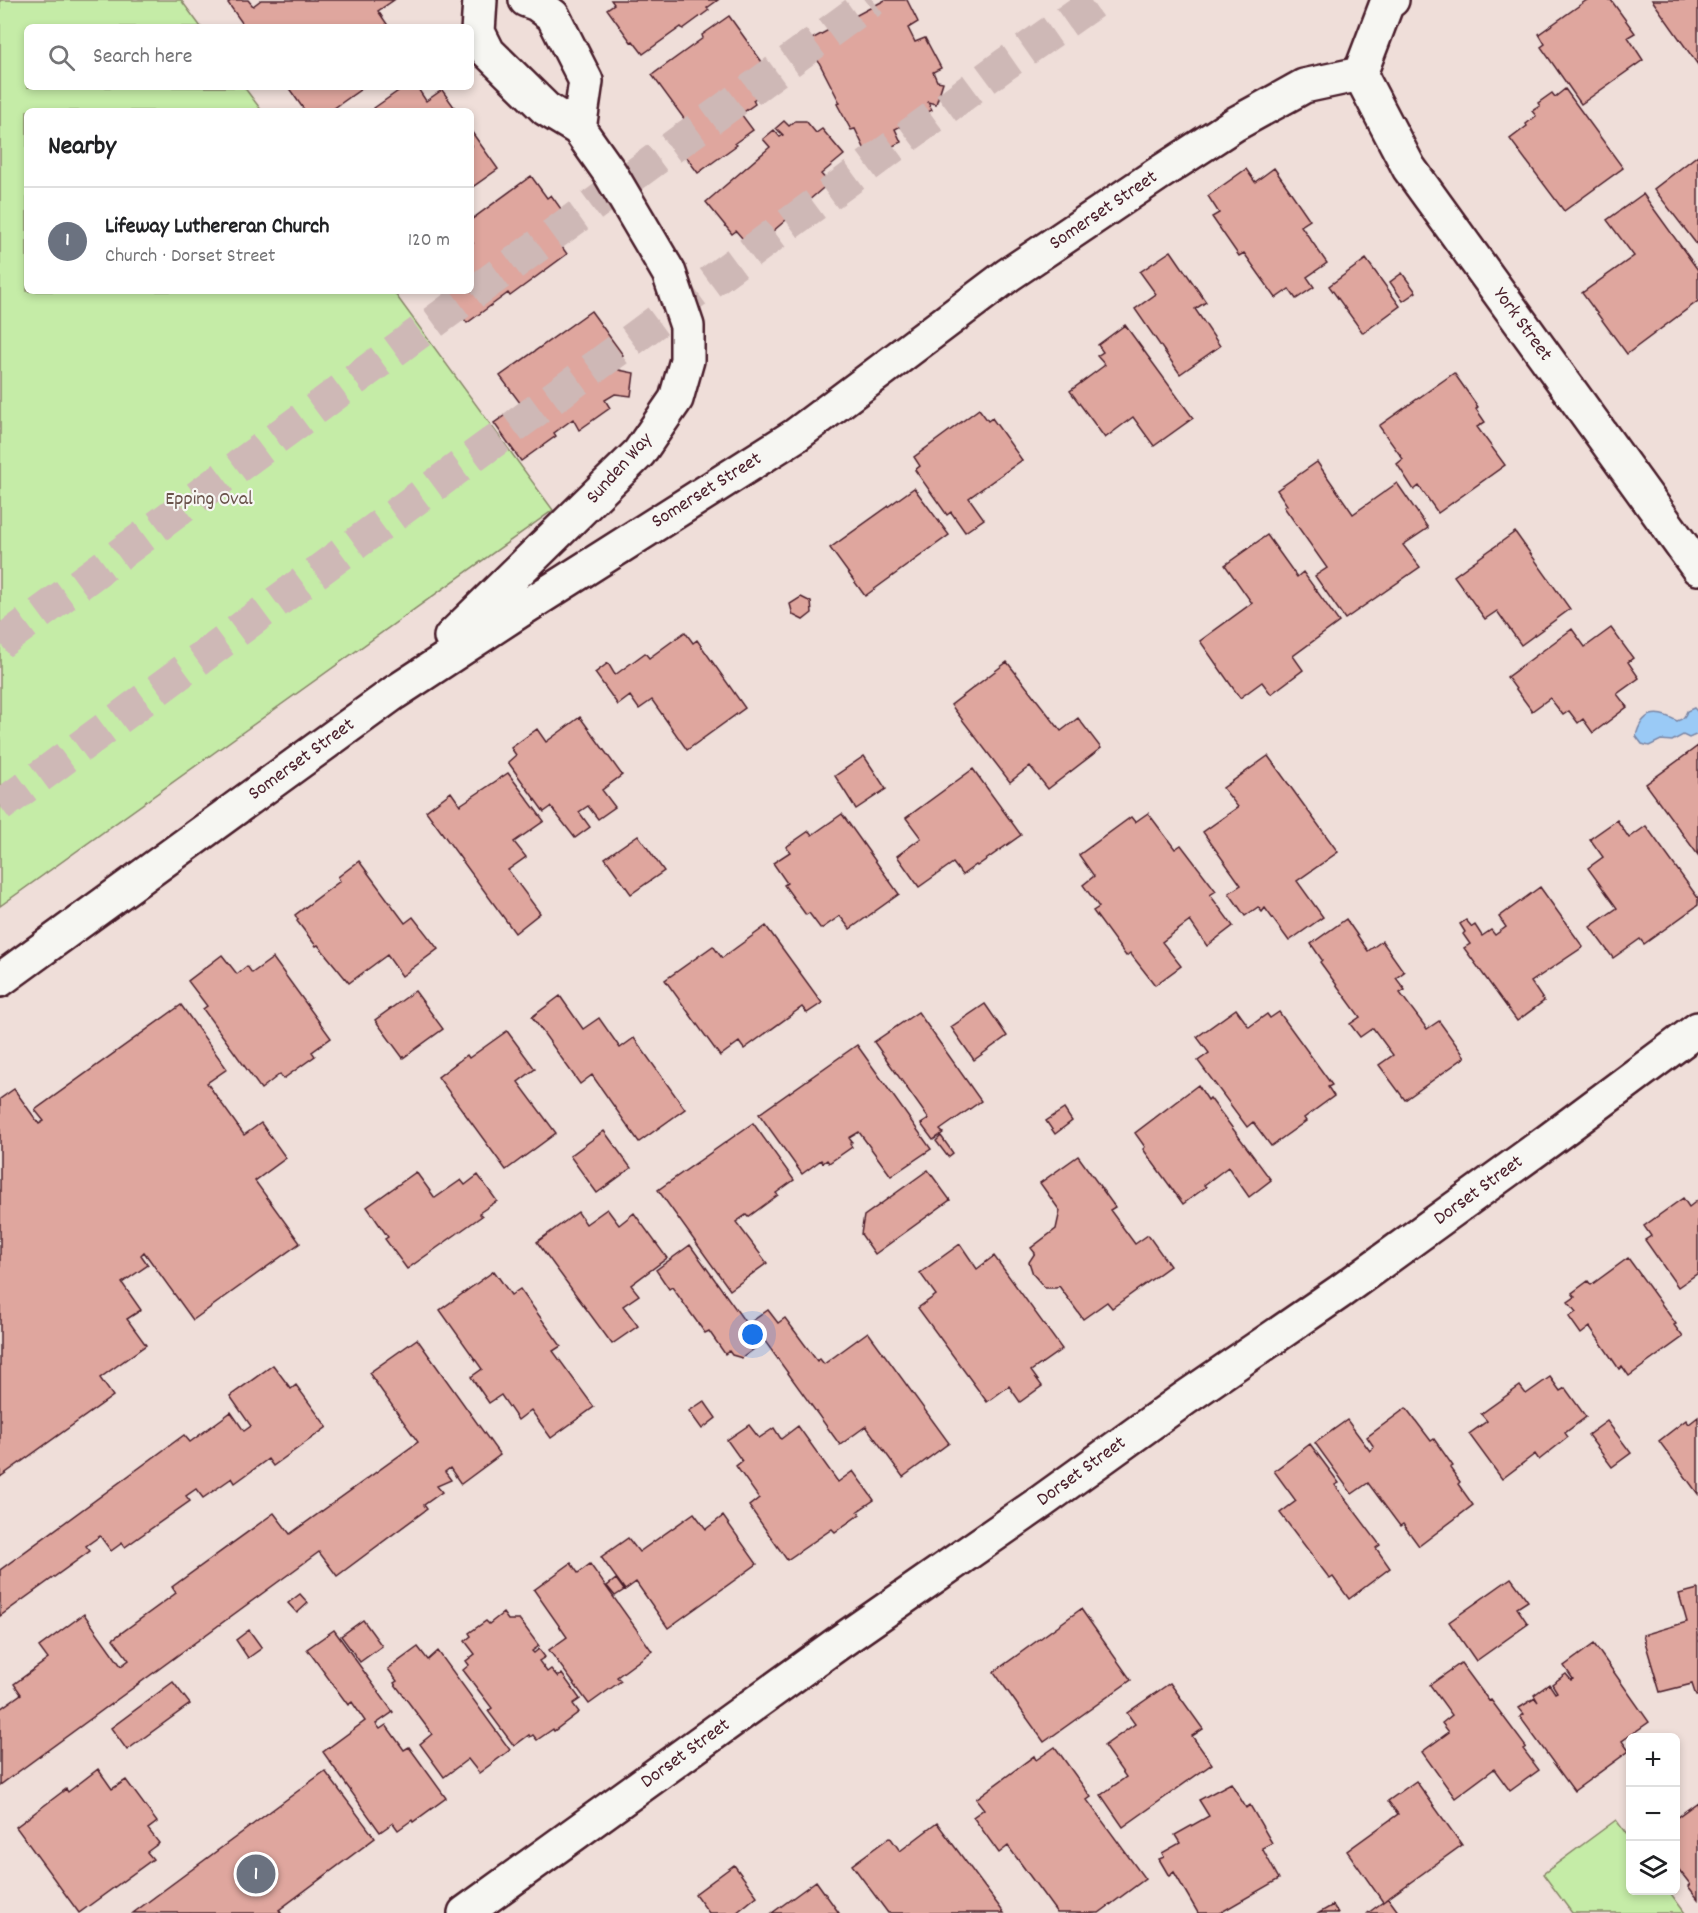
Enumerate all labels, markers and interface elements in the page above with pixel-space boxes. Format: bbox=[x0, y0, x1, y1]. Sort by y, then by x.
search box bbox=[24, 24, 474, 90]
icon: search bbox=[45, 41, 78, 74]
text: Search here bbox=[93, 42, 192, 73]
text: Nearby bbox=[48, 129, 116, 166]
street label: Somerset Street bbox=[1044, 164, 1164, 258]
text: Lifeway Luthereran Church bbox=[105, 212, 329, 243]
text: 1 bbox=[65, 227, 70, 255]
text: 120 m bbox=[408, 227, 450, 255]
text: Church · Dorset Street bbox=[105, 243, 275, 271]
street label: York Street bbox=[1486, 282, 1558, 368]
street label: Sunden Way bbox=[580, 426, 660, 511]
street label: Somerset Street bbox=[646, 446, 768, 536]
park label: Epping Oval bbox=[165, 486, 253, 514]
street label: Somerset Street bbox=[243, 712, 361, 808]
street label: Dorset Street bbox=[1429, 1149, 1529, 1233]
your location bbox=[738, 1320, 767, 1349]
street label: Dorset Street bbox=[1032, 1430, 1132, 1514]
street label: Dorset Street bbox=[636, 1712, 736, 1796]
map controls bbox=[1626, 1733, 1680, 1895]
button: + bbox=[1626, 1733, 1680, 1787]
button: − bbox=[1626, 1787, 1680, 1841]
button: layers bbox=[1626, 1841, 1680, 1895]
pin: 1 bbox=[236, 1852, 276, 1896]

